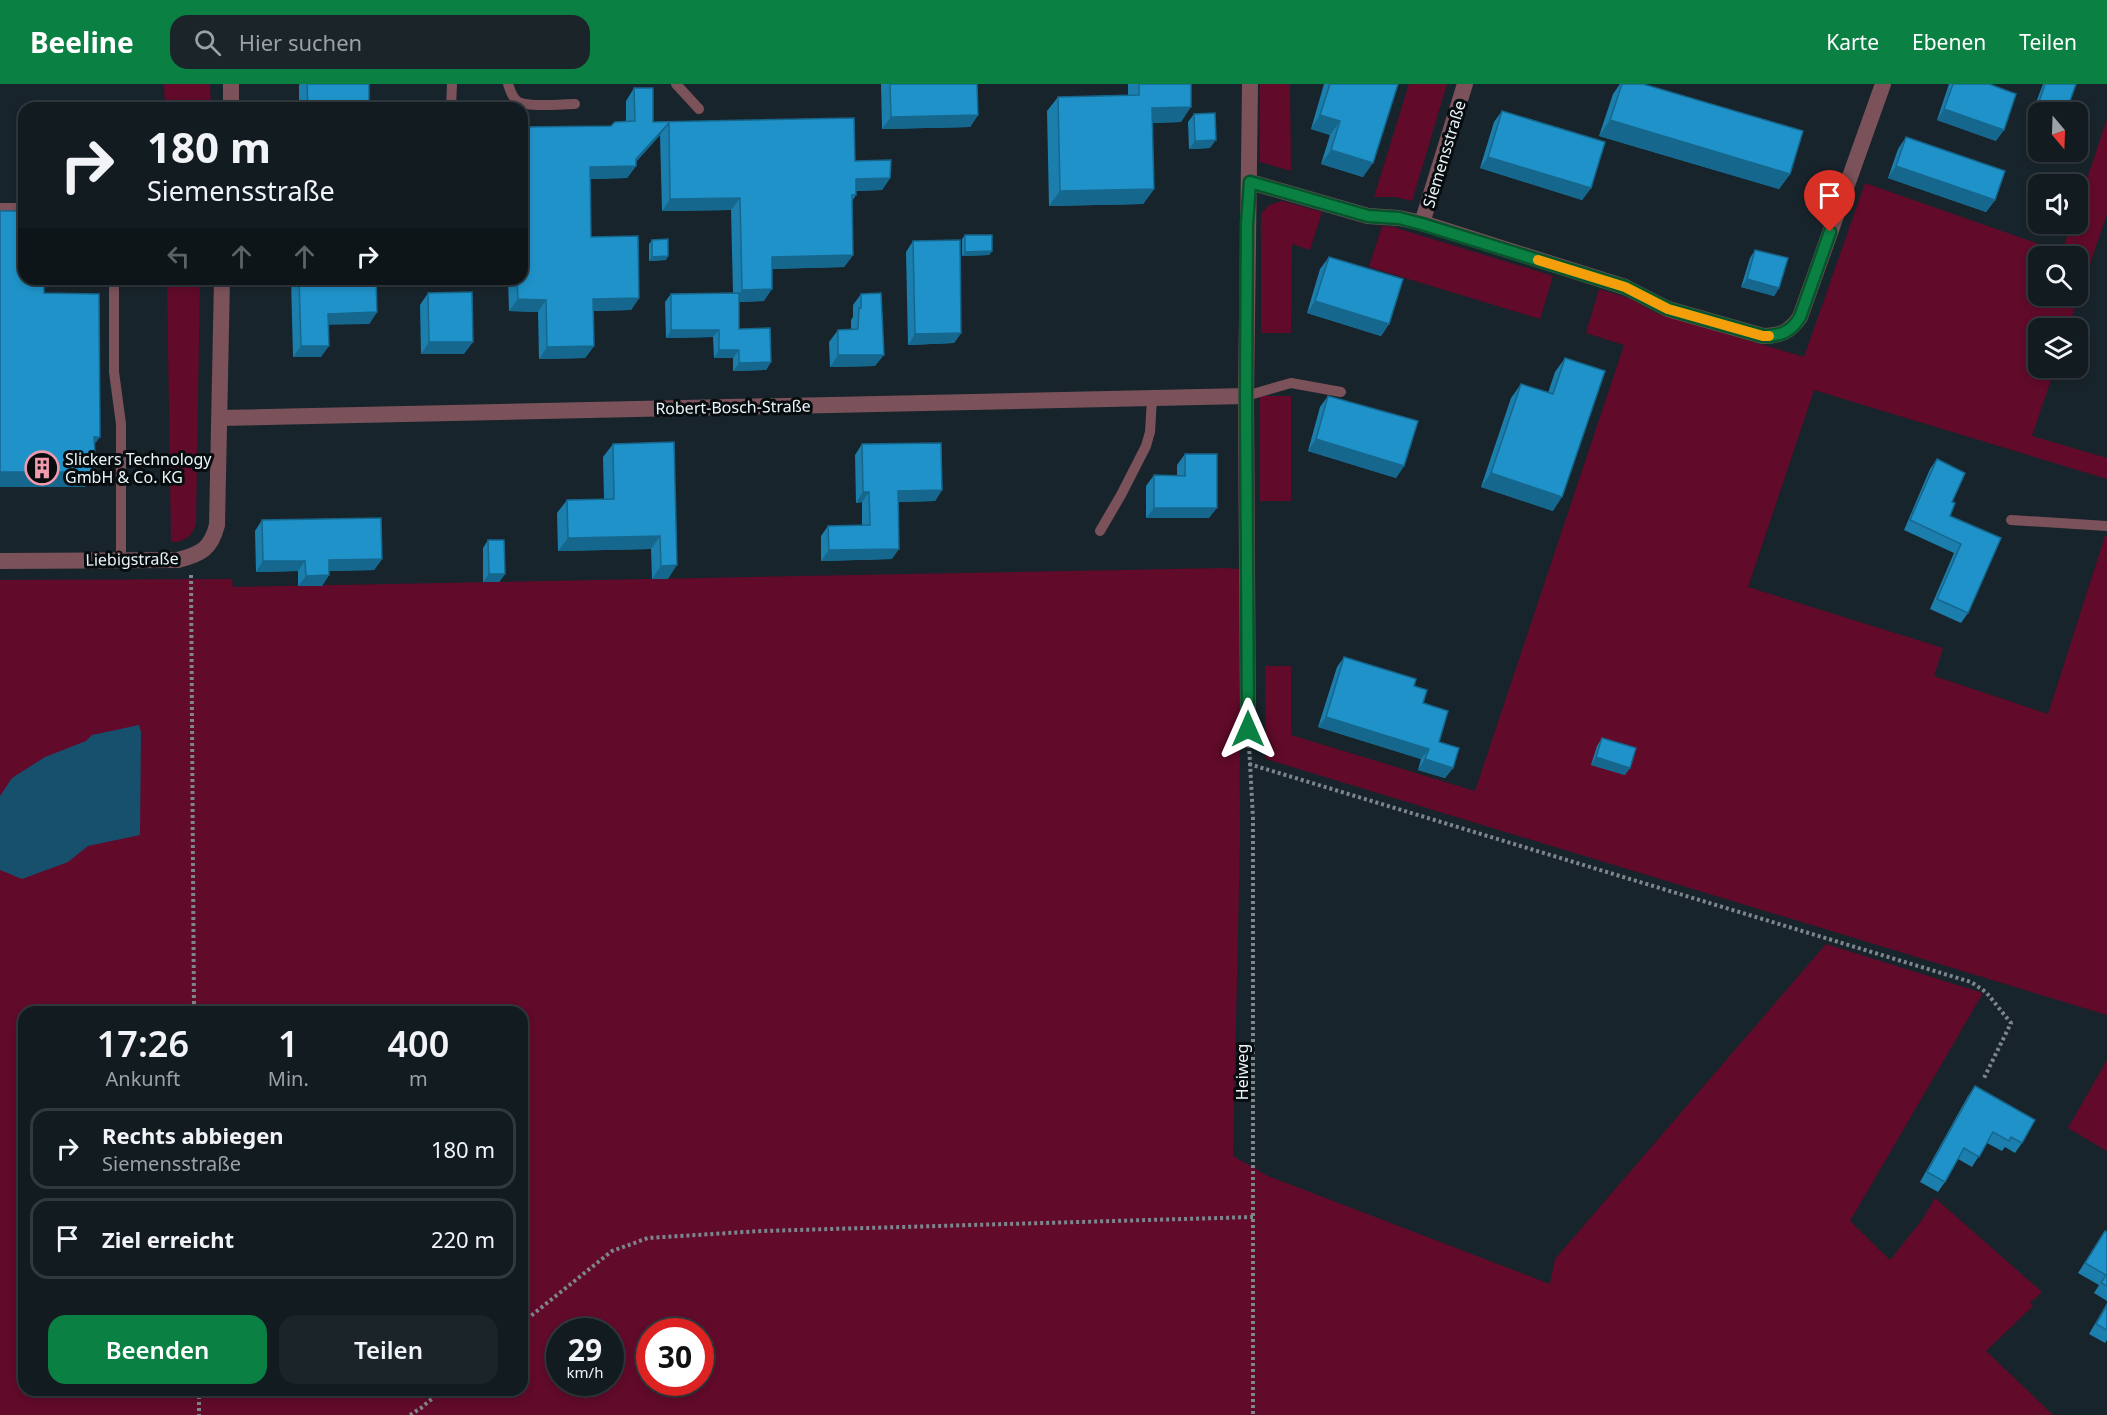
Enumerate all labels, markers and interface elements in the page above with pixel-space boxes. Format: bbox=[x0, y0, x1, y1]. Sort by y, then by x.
search box bbox=[170, 15, 590, 69]
text: Beeline bbox=[30, 23, 134, 61]
icon: search bbox=[191, 26, 224, 59]
text: Hier suchen bbox=[239, 27, 362, 57]
text: Karte bbox=[1826, 28, 1879, 56]
text: Ebenen bbox=[1912, 28, 1986, 56]
text: Teilen bbox=[2019, 28, 2077, 56]
street label: Siemensstraße bbox=[1417, 98, 1471, 210]
north arrow bbox=[2028, 102, 2088, 162]
map controls bbox=[2028, 102, 2088, 378]
text: 180 m bbox=[147, 118, 271, 175]
icon: right bbox=[48, 126, 126, 204]
pin bbox=[1804, 170, 1855, 232]
text: Siemensstraße bbox=[147, 172, 335, 209]
button: sound bbox=[2028, 174, 2088, 234]
icon: arrive bbox=[1813, 179, 1846, 212]
icon: left bbox=[162, 240, 195, 273]
icon: ahead bbox=[225, 240, 258, 273]
icon: ahead bbox=[288, 240, 321, 273]
icon: right bbox=[351, 240, 384, 273]
button: search bbox=[2028, 246, 2088, 306]
button: layers bbox=[2028, 318, 2088, 378]
street label: Robert-Bosch-Straße bbox=[655, 395, 811, 419]
place label: Slickers Technology GmbH & Co. KG bbox=[65, 448, 212, 488]
building icon: Slickers Technology GmbH & Co. KG bbox=[24, 450, 60, 486]
street label: Liebigstraße bbox=[85, 547, 179, 571]
position arrow bbox=[1216, 697, 1280, 761]
text: 17:26 bbox=[97, 1019, 189, 1068]
text: 1 bbox=[278, 1019, 299, 1068]
text: 400 bbox=[388, 1019, 449, 1068]
street label: Heiweg bbox=[1231, 1044, 1253, 1100]
text: Ankunft bbox=[106, 1065, 180, 1092]
text: Min. bbox=[268, 1065, 309, 1092]
text: m bbox=[409, 1065, 428, 1092]
text: Rechts abbiegen bbox=[102, 1120, 284, 1150]
icon: right bbox=[51, 1132, 84, 1165]
text: 180 m bbox=[431, 1134, 495, 1164]
text: Siemensstraße bbox=[102, 1150, 241, 1177]
icon: arrive bbox=[51, 1222, 84, 1255]
text: Ziel erreicht bbox=[102, 1224, 234, 1254]
text: 220 m bbox=[431, 1224, 495, 1254]
button: Beenden bbox=[48, 1315, 267, 1384]
button: Teilen bbox=[279, 1315, 498, 1384]
speed limit sign: 30 bbox=[636, 1318, 714, 1396]
text: 29 bbox=[568, 1329, 602, 1370]
text: km/h bbox=[567, 1362, 603, 1382]

